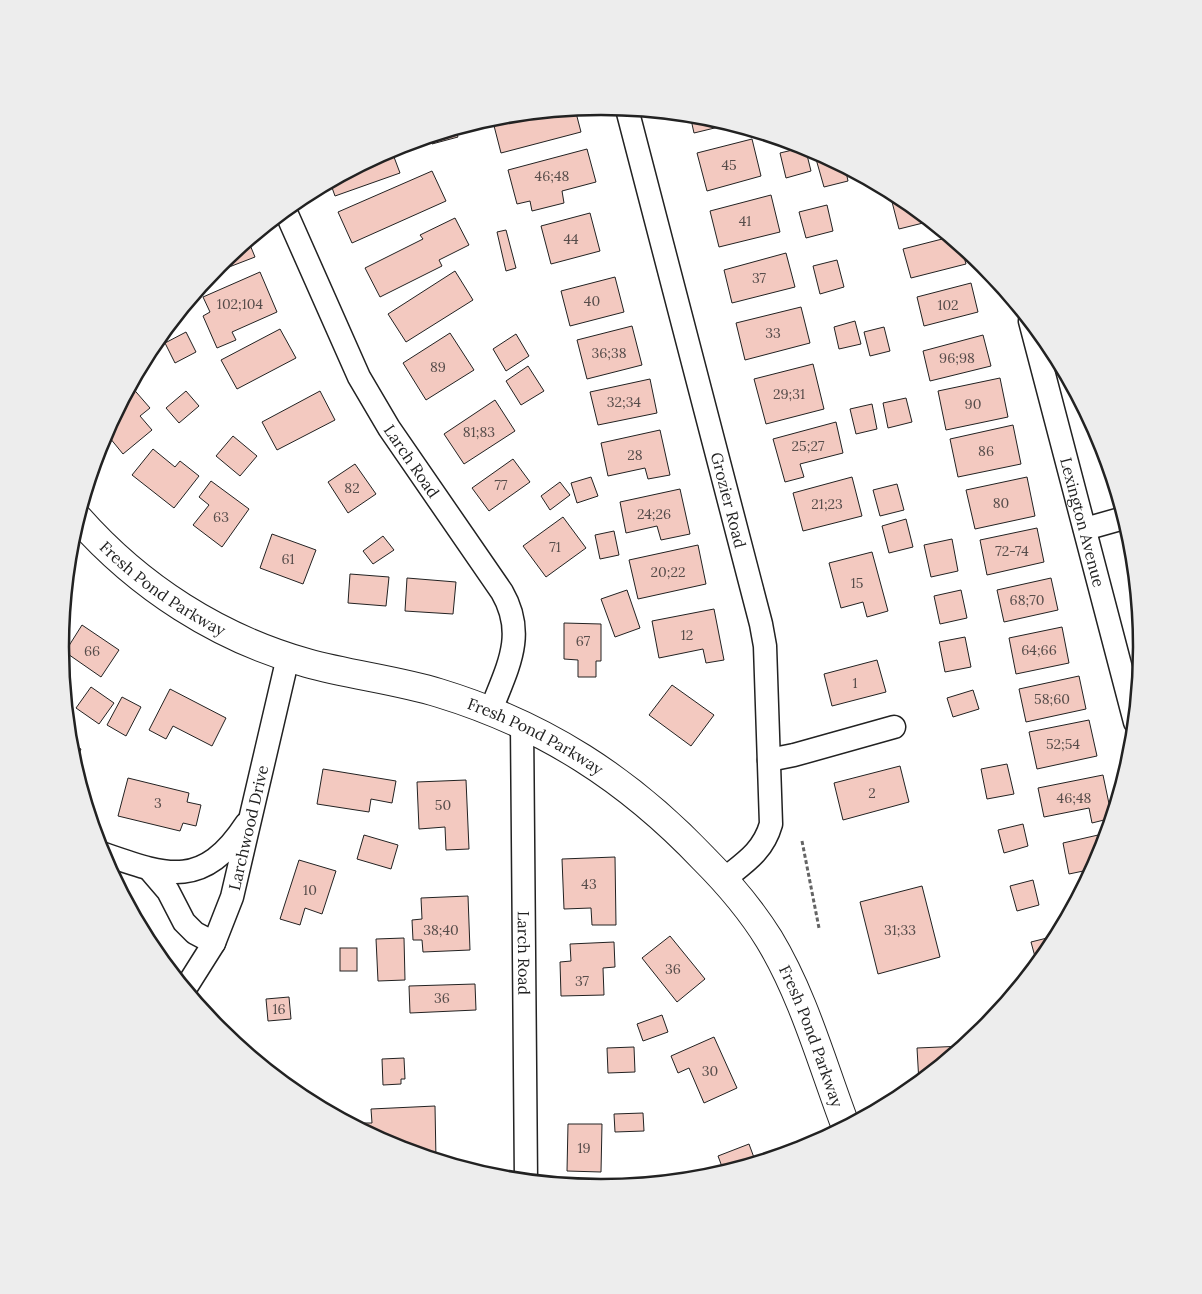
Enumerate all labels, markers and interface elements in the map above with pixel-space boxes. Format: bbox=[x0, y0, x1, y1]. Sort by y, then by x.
house number: 45 bbox=[721, 156, 737, 174]
house number: 46;48 bbox=[535, 167, 570, 185]
house number: 41 bbox=[739, 212, 751, 230]
house number: 44 bbox=[563, 230, 579, 248]
house number: 37 bbox=[752, 269, 767, 287]
house number: 40 bbox=[584, 292, 600, 310]
house number: 102;104 bbox=[217, 295, 264, 313]
house number: 102 bbox=[937, 296, 959, 314]
house number: 33 bbox=[765, 324, 781, 342]
house number: 36;38 bbox=[591, 344, 627, 362]
house number: 96;98 bbox=[939, 349, 975, 367]
house number: 89 bbox=[430, 358, 446, 376]
house number: 29;31 bbox=[773, 385, 805, 403]
house number: 32;34 bbox=[607, 393, 642, 411]
house number: 90 bbox=[965, 395, 981, 413]
street label: Larch Road bbox=[380, 421, 444, 502]
house number: 81;83 bbox=[463, 423, 495, 441]
house number: 25;27 bbox=[792, 437, 825, 455]
house number: 86 bbox=[978, 442, 994, 460]
house number: 28 bbox=[627, 446, 643, 464]
street label: Grozier Road bbox=[707, 450, 751, 550]
street label: Lexington Avenue bbox=[1056, 455, 1109, 590]
house number: 77 bbox=[495, 476, 508, 494]
house number: 82 bbox=[344, 479, 360, 497]
house number: 80 bbox=[993, 494, 1009, 512]
house number: 21;23 bbox=[811, 495, 843, 513]
house number: 24;26 bbox=[637, 505, 671, 523]
house number: 63 bbox=[213, 508, 229, 526]
street label: Fresh Pond Parkway bbox=[96, 537, 230, 640]
house number: 71 bbox=[549, 538, 561, 556]
house number: 72-74 bbox=[995, 542, 1029, 560]
house number: 61 bbox=[281, 550, 295, 568]
house number: 20;22 bbox=[651, 563, 685, 581]
house number: 15 bbox=[851, 574, 863, 592]
house number: 68;70 bbox=[1010, 591, 1044, 609]
house number: 12 bbox=[681, 626, 693, 644]
house number: 67 bbox=[576, 632, 591, 650]
house number: 64;66 bbox=[1021, 641, 1057, 659]
house number: 66 bbox=[84, 642, 100, 660]
house number: 1 bbox=[852, 674, 858, 692]
house number: 58;60 bbox=[1034, 690, 1070, 708]
street label: Fresh Pond Parkway bbox=[465, 693, 608, 779]
house number: 52;54 bbox=[1046, 735, 1080, 753]
street label: Larchwood Drive bbox=[224, 763, 273, 892]
house number: 2 bbox=[868, 784, 876, 802]
house number: 46;48 bbox=[1057, 789, 1092, 807]
house number: 3 bbox=[154, 794, 162, 812]
house number: 50 bbox=[435, 796, 451, 814]
house number: 43 bbox=[581, 875, 597, 893]
house number: 10 bbox=[303, 881, 317, 899]
street label: Larch Road bbox=[514, 911, 534, 996]
house number: 38;40 bbox=[423, 921, 459, 939]
house number: 31;33 bbox=[884, 921, 916, 939]
house number: 36 bbox=[665, 960, 681, 978]
street label: Fresh Pond Parkway bbox=[775, 962, 848, 1110]
house number: 37 bbox=[575, 972, 590, 990]
house number: 36 bbox=[434, 989, 450, 1007]
house number: 16 bbox=[272, 1000, 286, 1018]
house number: 30 bbox=[702, 1062, 718, 1080]
house number: 19 bbox=[577, 1139, 591, 1157]

